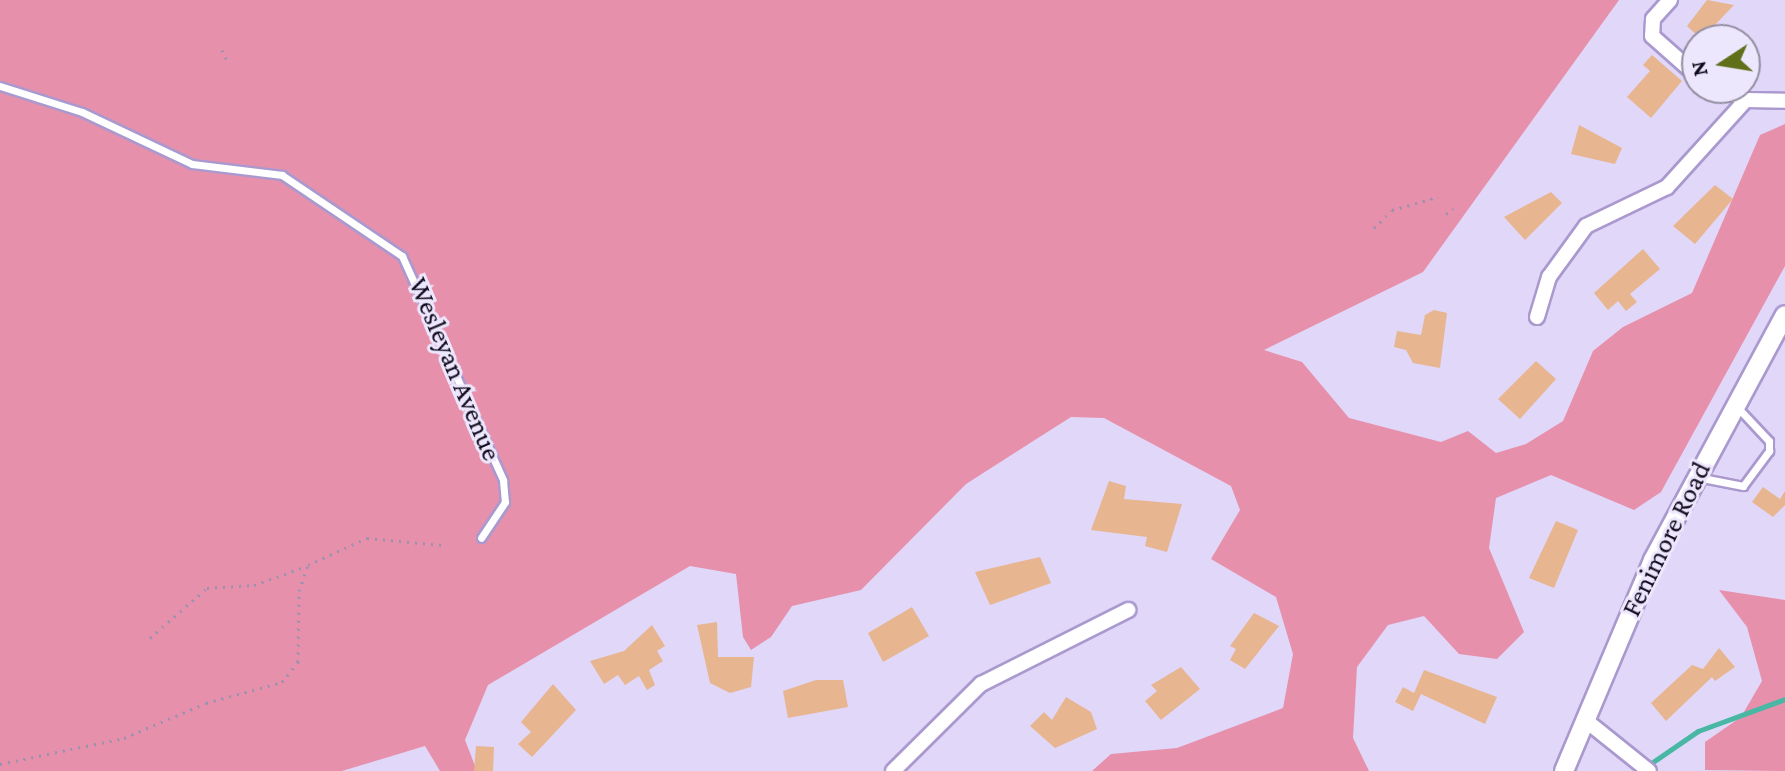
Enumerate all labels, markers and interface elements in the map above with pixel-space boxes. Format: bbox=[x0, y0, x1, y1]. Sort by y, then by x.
north arrow bbox=[1681, 24, 1761, 104]
text: N bbox=[1685, 59, 1713, 79]
street label: Wesleyan Avenue bbox=[401, 272, 509, 466]
street label: Fenimore Road bbox=[1614, 456, 1718, 622]

